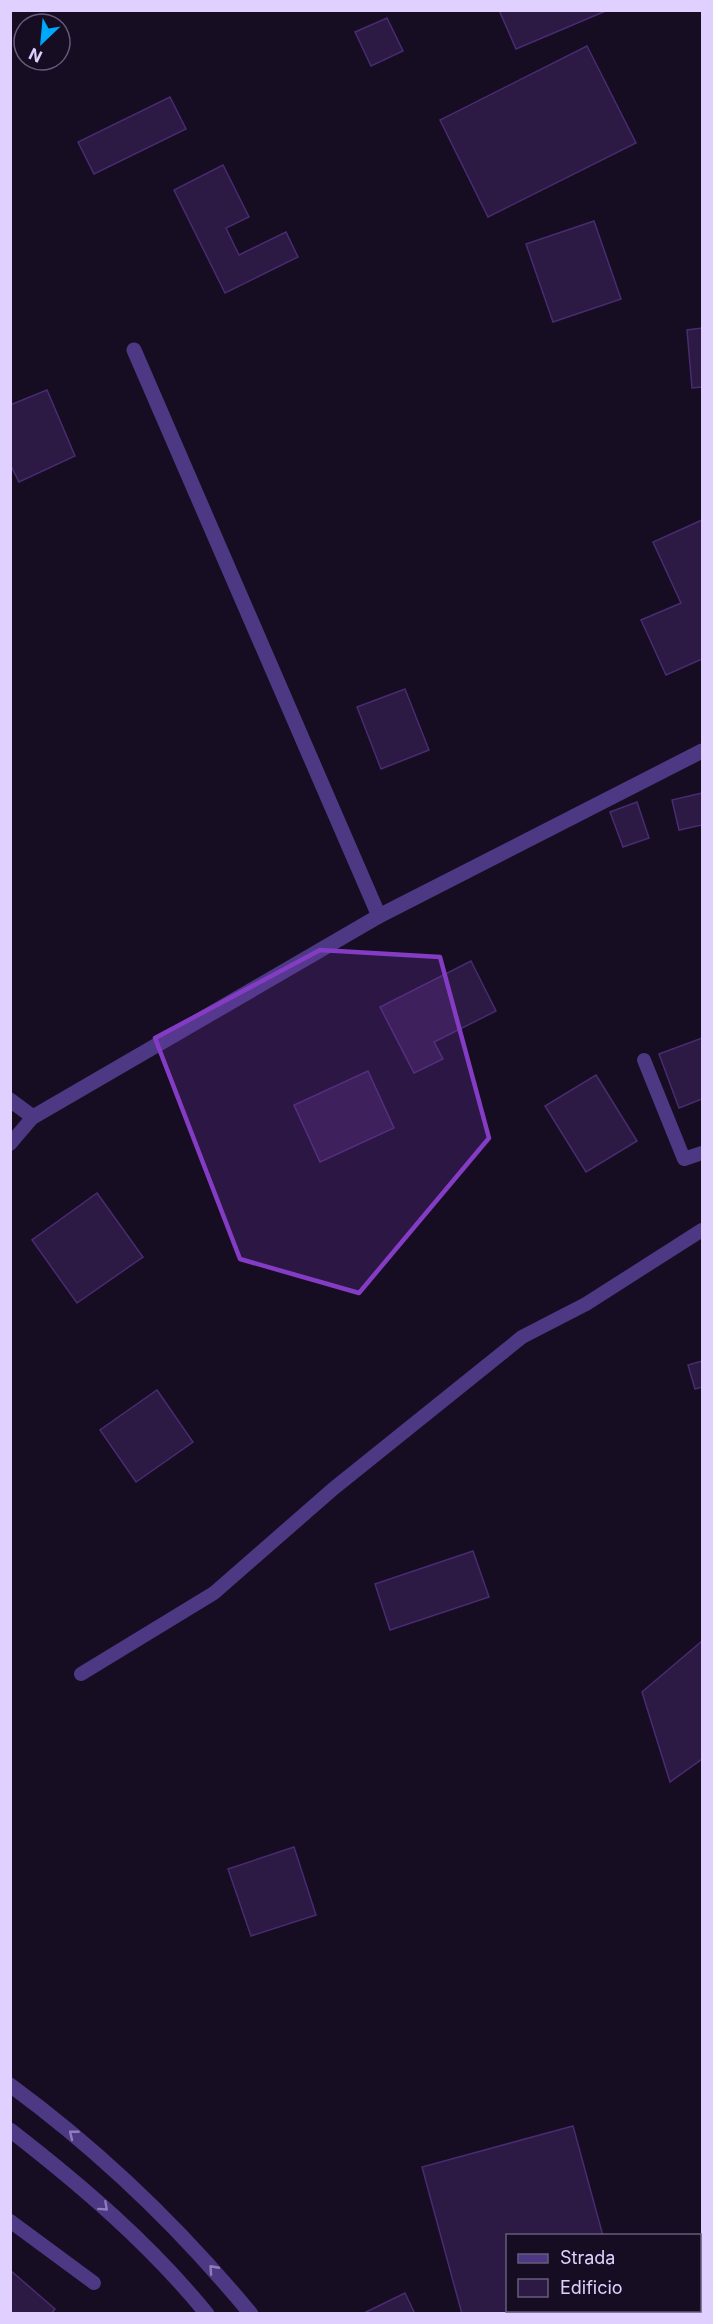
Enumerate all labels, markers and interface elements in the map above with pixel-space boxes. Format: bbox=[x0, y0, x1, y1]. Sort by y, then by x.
north arrow bbox=[12, 12, 72, 72]
text: N bbox=[26, 44, 45, 67]
one-way arrow bbox=[68, 2130, 79, 2141]
one-way arrow bbox=[96, 2200, 107, 2211]
legend bbox=[506, 2234, 701, 2312]
text: Strada bbox=[560, 2247, 615, 2268]
one-way arrow bbox=[209, 2265, 220, 2276]
text: Edificio bbox=[560, 2277, 623, 2298]

